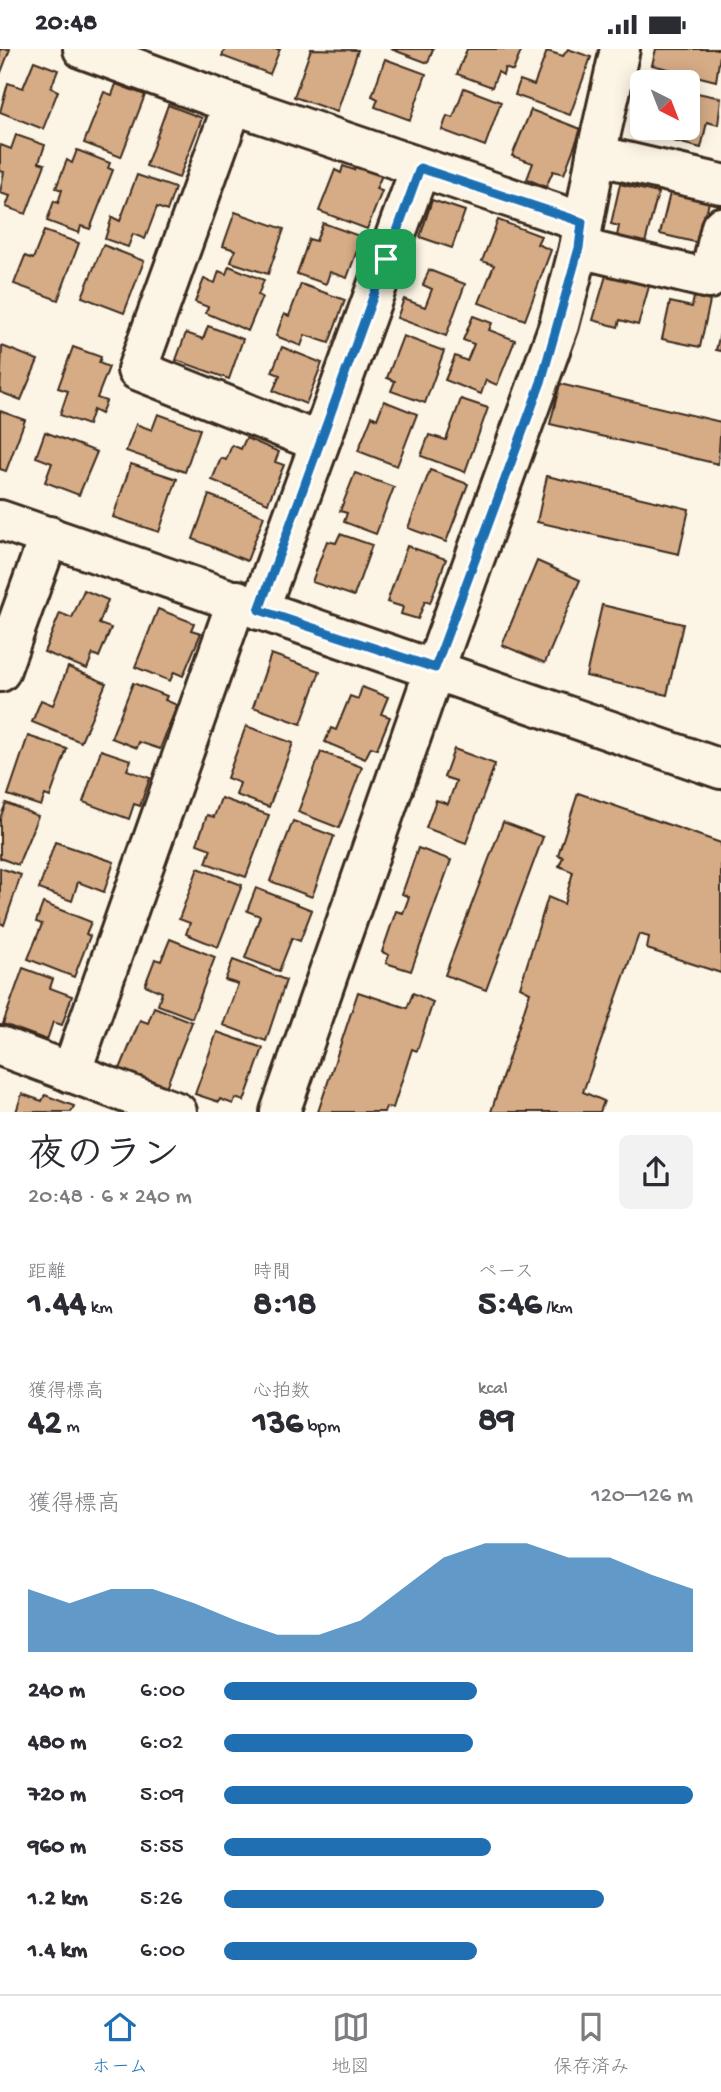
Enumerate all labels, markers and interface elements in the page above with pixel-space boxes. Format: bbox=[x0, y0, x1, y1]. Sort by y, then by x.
text: 20:48 bbox=[35, 9, 97, 40]
north arrow bbox=[630, 70, 700, 140]
map controls bbox=[630, 70, 700, 140]
pin bbox=[356, 229, 416, 289]
icon: arrive bbox=[367, 240, 405, 278]
button: share bbox=[619, 1135, 693, 1209]
text: 夜のラン bbox=[28, 1136, 180, 1180]
text: 20:48 · 6 × 240 m bbox=[28, 1184, 192, 1211]
text: 距離 bbox=[28, 1262, 66, 1285]
text: 時間 bbox=[253, 1262, 291, 1285]
text: ペース bbox=[478, 1262, 534, 1285]
text: 1.44 bbox=[28, 1285, 86, 1326]
text: 8:18 bbox=[253, 1285, 316, 1326]
text: 5:46 bbox=[478, 1285, 542, 1326]
text: km bbox=[86, 1297, 113, 1320]
text: /km bbox=[542, 1297, 573, 1320]
text: kcal bbox=[478, 1378, 508, 1401]
text: 獲得標高 bbox=[28, 1381, 104, 1404]
text: 心拍数 bbox=[253, 1381, 310, 1404]
text: 89 bbox=[478, 1401, 515, 1442]
text: 42 bbox=[28, 1404, 62, 1445]
text: 136 bbox=[253, 1404, 303, 1445]
text: m bbox=[62, 1416, 80, 1439]
text: bpm bbox=[303, 1416, 340, 1439]
text: 120–126 m bbox=[591, 1483, 693, 1510]
text: 獲得標高 bbox=[28, 1492, 120, 1519]
text: 240 m bbox=[28, 1678, 85, 1705]
text: 6:00 bbox=[140, 1678, 185, 1705]
text: 480 m bbox=[28, 1730, 86, 1757]
text: 6:02 bbox=[140, 1730, 183, 1757]
text: 720 m bbox=[28, 1782, 86, 1809]
text: 5:09 bbox=[140, 1782, 184, 1809]
text: 960 m bbox=[28, 1834, 86, 1861]
text: 5:55 bbox=[140, 1834, 184, 1861]
text: 1.2 km bbox=[28, 1886, 88, 1913]
text: 5:26 bbox=[140, 1886, 182, 1913]
text: 1.4 km bbox=[28, 1938, 87, 1965]
text: 6:00 bbox=[140, 1938, 185, 1965]
tab: ホーム bbox=[92, 2008, 148, 2080]
tab: 地図 bbox=[332, 2008, 370, 2080]
tab: 保存済み bbox=[553, 2008, 629, 2080]

